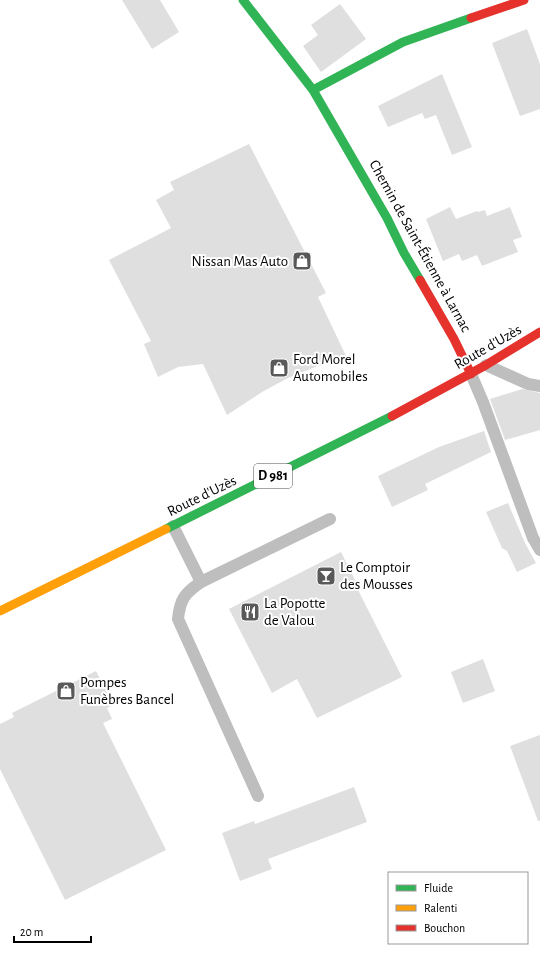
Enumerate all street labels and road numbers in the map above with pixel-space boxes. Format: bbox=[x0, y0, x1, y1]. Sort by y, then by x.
street label: Chemin de Saint-Étienne à Larnac bbox=[366, 157, 475, 335]
street label: Route d'Uzès bbox=[452, 322, 524, 372]
road number: D 981 bbox=[254, 464, 292, 488]
street label: Route d'Uzès bbox=[165, 473, 239, 519]

